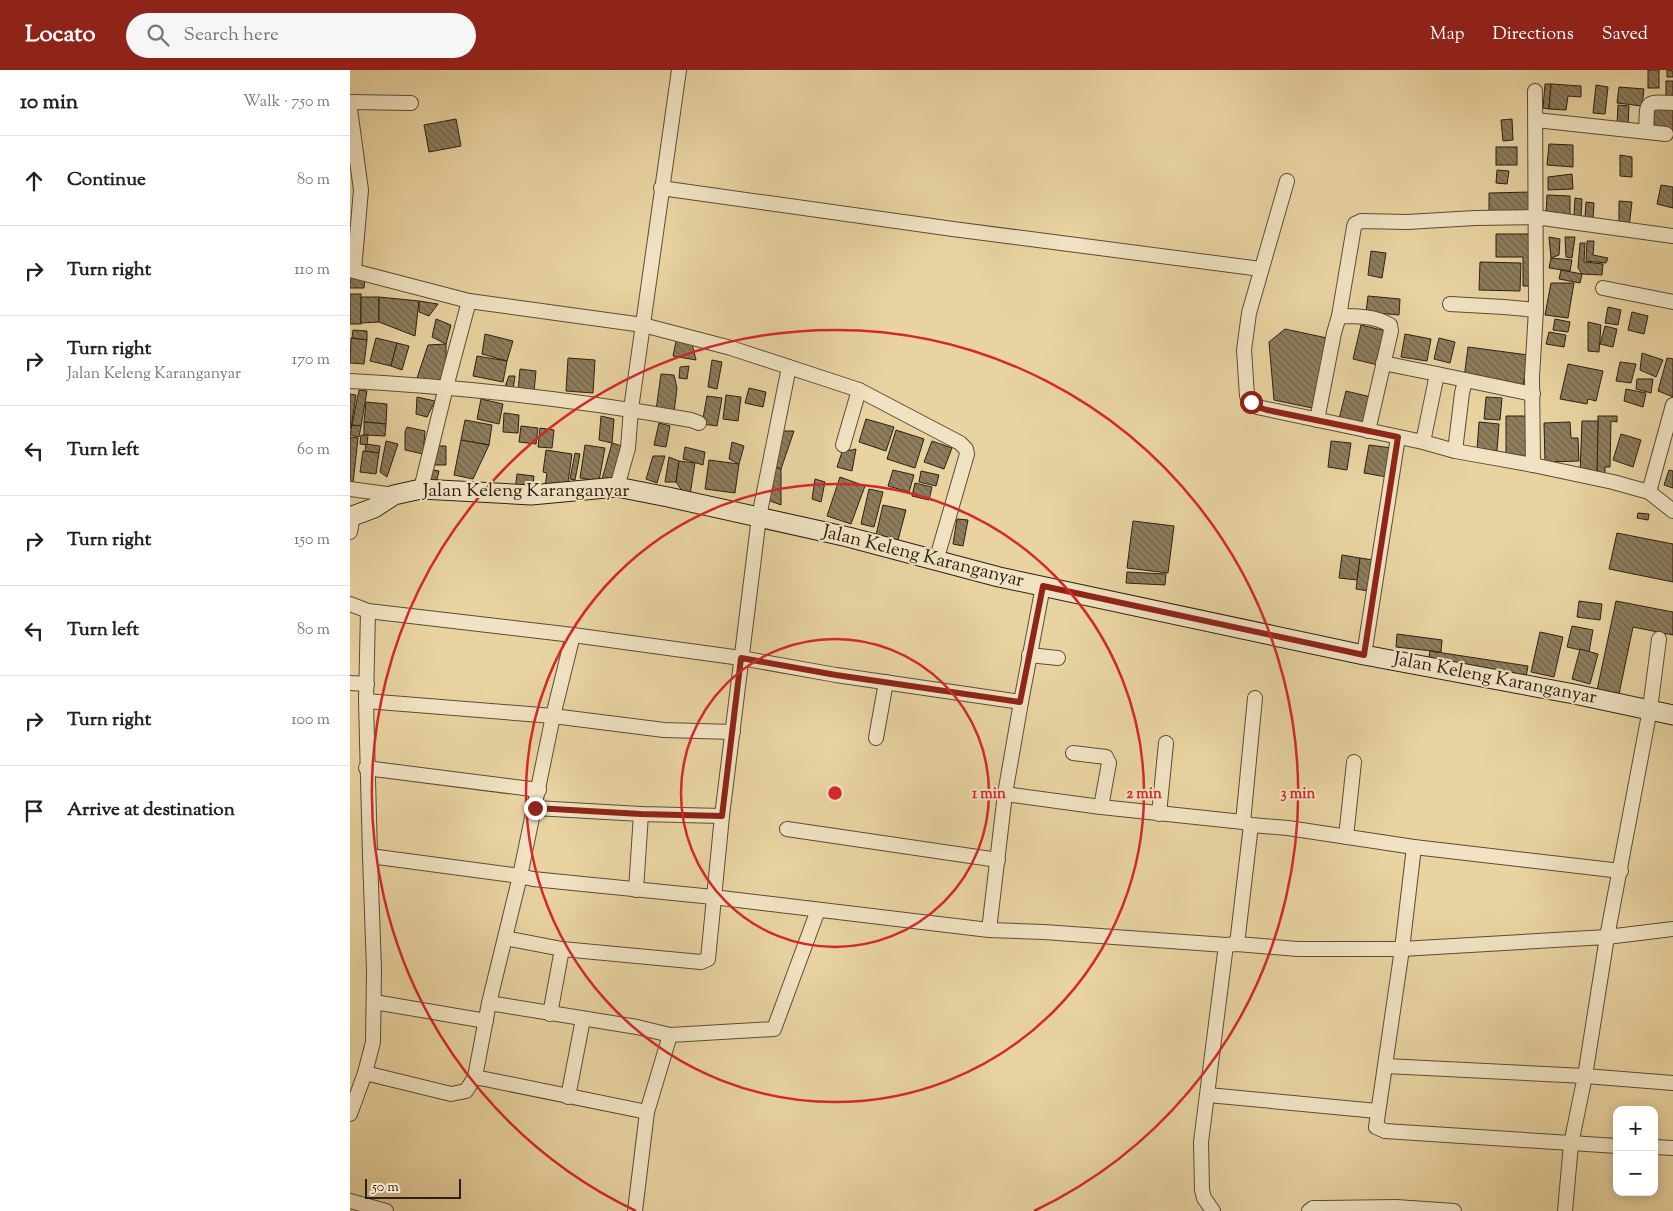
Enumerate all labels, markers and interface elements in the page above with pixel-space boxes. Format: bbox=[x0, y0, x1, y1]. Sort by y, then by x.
search box bbox=[126, 13, 476, 58]
text: Locato bbox=[25, 18, 96, 52]
icon: search bbox=[144, 21, 172, 49]
text: Search here bbox=[184, 22, 279, 49]
text: Map bbox=[1430, 22, 1465, 48]
text: Directions bbox=[1493, 22, 1574, 48]
text: Saved bbox=[1602, 22, 1648, 48]
text: 10 min bbox=[20, 88, 78, 118]
text: Walk · 750 m bbox=[243, 91, 330, 114]
icon: ahead bbox=[20, 167, 48, 195]
text: Continue bbox=[67, 167, 146, 194]
text: 80 m bbox=[297, 169, 330, 192]
icon: right bbox=[20, 257, 48, 285]
text: Turn right bbox=[67, 257, 151, 284]
text: 110 m bbox=[294, 259, 330, 282]
text: Turn right bbox=[67, 336, 151, 363]
icon: right bbox=[20, 347, 48, 375]
text: 170 m bbox=[292, 349, 330, 372]
text: Jalan Keleng Karanganyar bbox=[67, 363, 241, 386]
route start bbox=[1240, 391, 1263, 414]
icon: left bbox=[20, 437, 48, 465]
text: Turn left bbox=[67, 437, 139, 464]
text: 60 m bbox=[297, 439, 330, 462]
street label: Jalan Keleng Karanganyar bbox=[422, 478, 629, 505]
street label: Jalan Keleng Karanganyar bbox=[819, 519, 1026, 595]
icon: right bbox=[20, 527, 48, 555]
text: Turn right bbox=[67, 527, 151, 554]
text: 150 m bbox=[294, 529, 330, 552]
icon: left bbox=[20, 617, 48, 645]
text: Turn left bbox=[67, 617, 139, 644]
text: 80 m bbox=[297, 619, 330, 642]
street label: Jalan Keleng Karanganyar bbox=[1390, 646, 1599, 712]
icon: right bbox=[20, 707, 48, 735]
text: Turn right bbox=[67, 707, 151, 734]
text: 100 m bbox=[291, 709, 330, 732]
centre of rings bbox=[826, 784, 844, 802]
text: 1 min bbox=[972, 784, 1006, 805]
text: 2 min bbox=[1126, 784, 1162, 805]
text: 3 min bbox=[1281, 784, 1316, 805]
icon: arrive bbox=[20, 797, 48, 825]
text: Arrive at destination bbox=[67, 797, 235, 824]
route end bbox=[524, 797, 547, 820]
map controls bbox=[1613, 1106, 1658, 1196]
button: + bbox=[1613, 1106, 1658, 1151]
button: − bbox=[1613, 1151, 1658, 1196]
scale bar bbox=[365, 1176, 461, 1199]
text: 50 m bbox=[372, 1178, 399, 1198]

